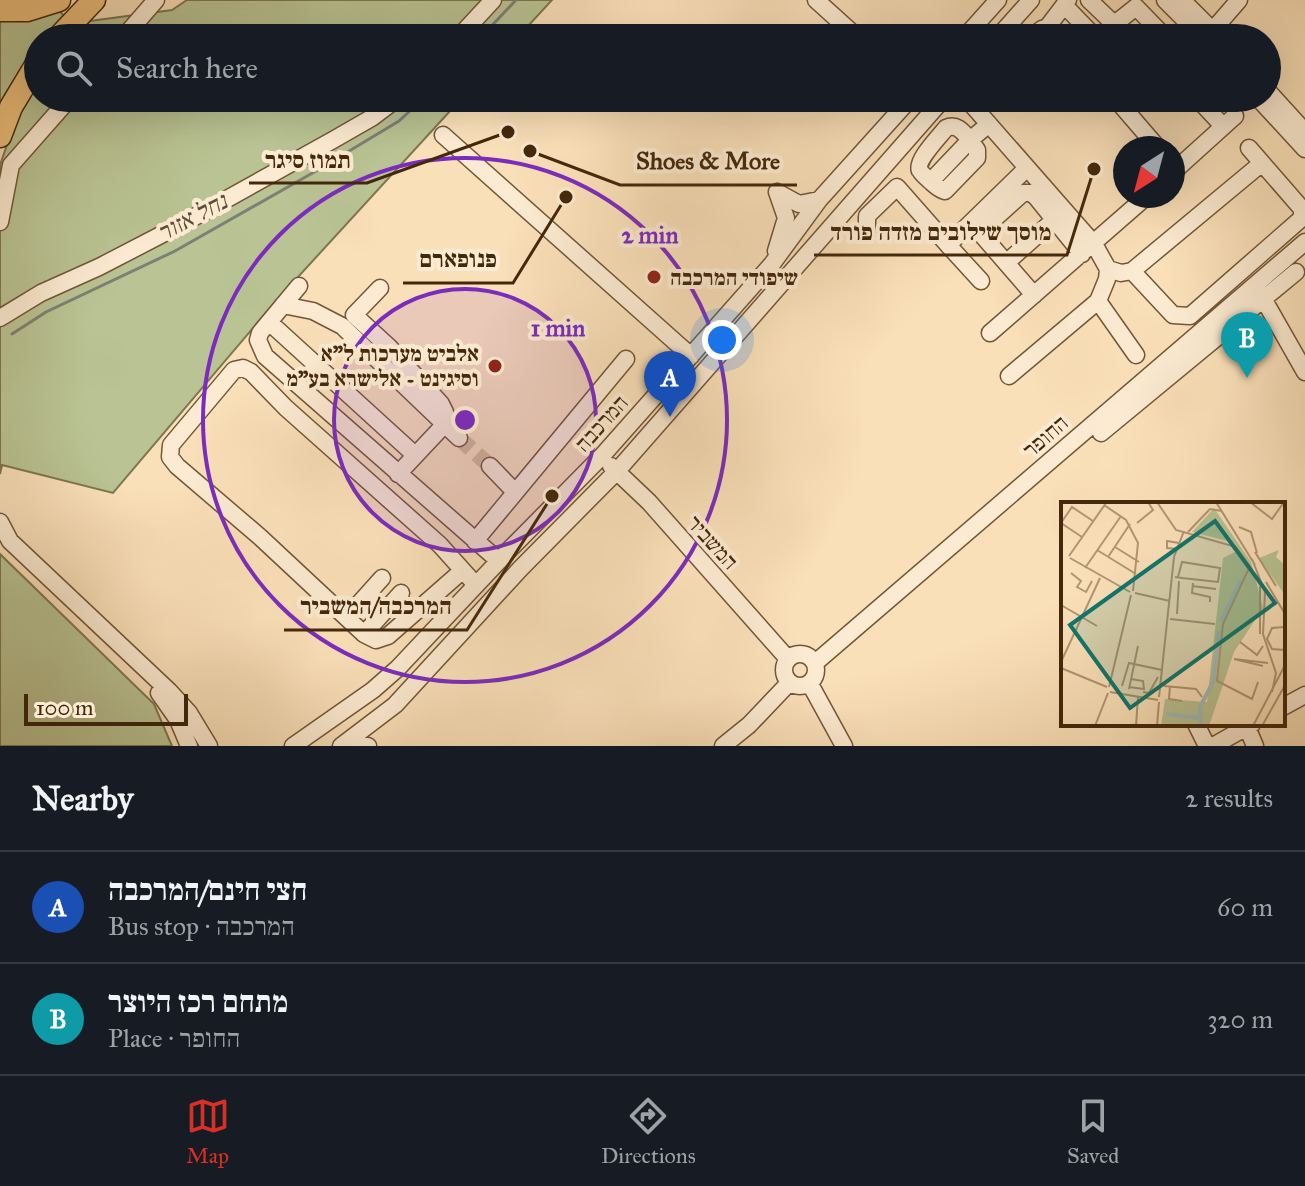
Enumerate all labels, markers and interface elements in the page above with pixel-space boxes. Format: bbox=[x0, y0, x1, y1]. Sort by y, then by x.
search box bbox=[24, 24, 1281, 112]
icon: search bbox=[52, 46, 96, 90]
text: Search here bbox=[116, 50, 258, 86]
callout: תמוז סיגר bbox=[249, 135, 367, 183]
north arrow bbox=[1113, 136, 1185, 208]
callout: Shoes & More bbox=[620, 137, 797, 185]
text: תמוז סיגר bbox=[265, 145, 351, 175]
text: Shoes & More bbox=[636, 146, 780, 176]
water label: נחל אזור bbox=[152, 185, 234, 248]
callout: מוסך שילובים מזדה פורד bbox=[814, 207, 1067, 255]
text: מוסך שילובים מזדה פורד bbox=[831, 217, 1051, 247]
text: 2 min bbox=[622, 220, 678, 250]
callout: פנופארם bbox=[403, 235, 513, 283]
text: פנופארם bbox=[419, 244, 497, 274]
place label: שיפודי המרכבה bbox=[670, 264, 798, 291]
marker: שיפודי המרכבה bbox=[645, 268, 663, 286]
pin: B bbox=[1221, 312, 1273, 378]
text: 1 min bbox=[531, 313, 585, 343]
your location bbox=[702, 320, 742, 360]
place label: אלביט מערכות ל"א וסיגינט - אלישרא בע"מ bbox=[286, 340, 479, 392]
pin: A bbox=[644, 351, 696, 417]
marker: אלביט מערכות ל"א וסיגינט - אלישרא בע"מ bbox=[486, 357, 504, 375]
street label: המרכבה bbox=[569, 390, 634, 457]
centre of rings bbox=[451, 406, 479, 434]
street label: החופר bbox=[1017, 409, 1074, 463]
inset map bbox=[1061, 502, 1285, 726]
street label: המשביר bbox=[681, 510, 744, 575]
callout: המרכבה/המשביר bbox=[284, 582, 467, 630]
text: המרכבה/המשביר bbox=[300, 591, 452, 621]
scale bar bbox=[24, 690, 188, 726]
text: 100 m bbox=[36, 694, 93, 721]
text: Nearby bbox=[32, 778, 134, 819]
text: 2 results bbox=[1185, 782, 1273, 814]
text: חצי חינם/המרכבה bbox=[108, 872, 307, 908]
text: A bbox=[49, 891, 67, 923]
text: 60 m bbox=[1217, 891, 1273, 923]
text: Bus stop · המרכבה bbox=[108, 910, 295, 942]
text: מתחם רכז היוצר bbox=[108, 984, 288, 1020]
text: B bbox=[49, 1003, 67, 1035]
text: 320 m bbox=[1207, 1003, 1273, 1035]
text: Place · החופר bbox=[108, 1022, 240, 1054]
tab: Map bbox=[186, 1094, 230, 1169]
tab: Directions bbox=[601, 1094, 696, 1169]
tab: Saved bbox=[1067, 1094, 1119, 1169]

